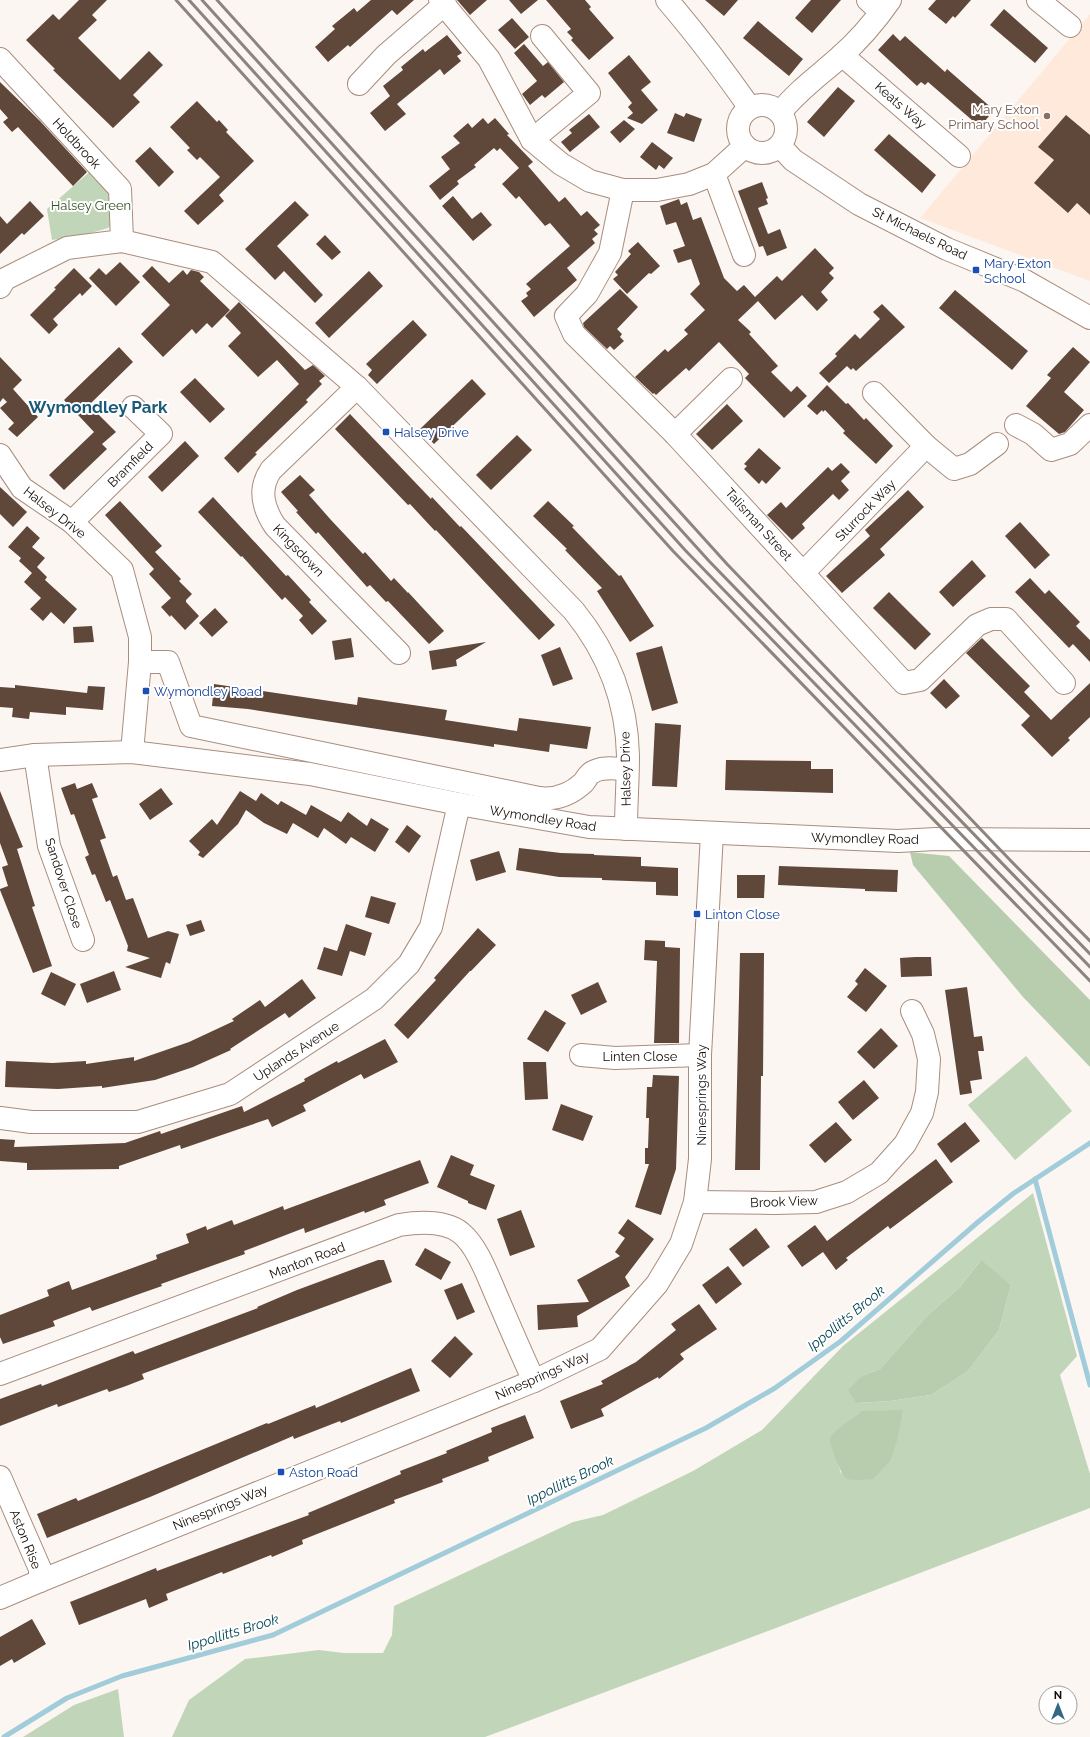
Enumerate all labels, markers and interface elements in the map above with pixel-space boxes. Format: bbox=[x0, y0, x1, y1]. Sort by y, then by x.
street label: Keats Way bbox=[872, 79, 929, 132]
place label: Mary Exton Primary School bbox=[948, 102, 1039, 132]
marker: Mary Exton Primary School bbox=[1042, 111, 1052, 121]
street label: Holdbrook bbox=[49, 115, 104, 172]
park label: Halsey Green bbox=[51, 198, 131, 213]
street label: St Michaels Road bbox=[870, 204, 970, 263]
place label: Mary Exton School bbox=[984, 256, 1051, 286]
marker: Mary Exton School bbox=[971, 265, 981, 275]
district label: Wymondley Park bbox=[28, 397, 168, 417]
place label: Halsey Drive bbox=[394, 425, 469, 440]
marker: Halsey Drive bbox=[381, 427, 391, 437]
street label: Bramfield bbox=[105, 439, 156, 490]
street label: Sturrock Way bbox=[832, 476, 899, 544]
street label: Halsey Drive bbox=[21, 483, 89, 542]
street label: Talisman Street bbox=[722, 485, 796, 564]
street label: Kingsdown bbox=[270, 521, 327, 580]
place label: Wymondley Road bbox=[154, 684, 262, 699]
marker: Wymondley Road bbox=[141, 686, 151, 696]
street label: Halsey Drive bbox=[617, 731, 634, 807]
street label: Wymondley Road bbox=[488, 803, 597, 834]
street label: Wymondley Road bbox=[811, 830, 919, 847]
street label: Sandover Close bbox=[42, 836, 85, 931]
place label: Linton Close bbox=[705, 907, 780, 922]
marker: Linton Close bbox=[692, 909, 702, 919]
street label: Uplands Avenue bbox=[251, 1018, 342, 1085]
street label: Ninesprings Way bbox=[694, 1044, 709, 1146]
street label: Linten Close bbox=[603, 1049, 678, 1064]
street label: Brook View bbox=[750, 1193, 819, 1210]
street label: Manton Road bbox=[267, 1239, 347, 1282]
water label: Ippollitts Brook bbox=[804, 1282, 888, 1354]
street label: Ninesprings Way bbox=[493, 1348, 592, 1403]
water label: Ippollitts Brook bbox=[524, 1452, 616, 1508]
place label: Aston Road bbox=[289, 1465, 358, 1480]
marker: Aston Road bbox=[276, 1467, 286, 1477]
street label: Ninesprings Way bbox=[170, 1482, 270, 1533]
street label: Aston Rise bbox=[7, 1507, 44, 1572]
water label: Ippollitts Brook bbox=[185, 1610, 281, 1653]
north arrow bbox=[1038, 1685, 1078, 1725]
text: N bbox=[1054, 1689, 1062, 1702]

